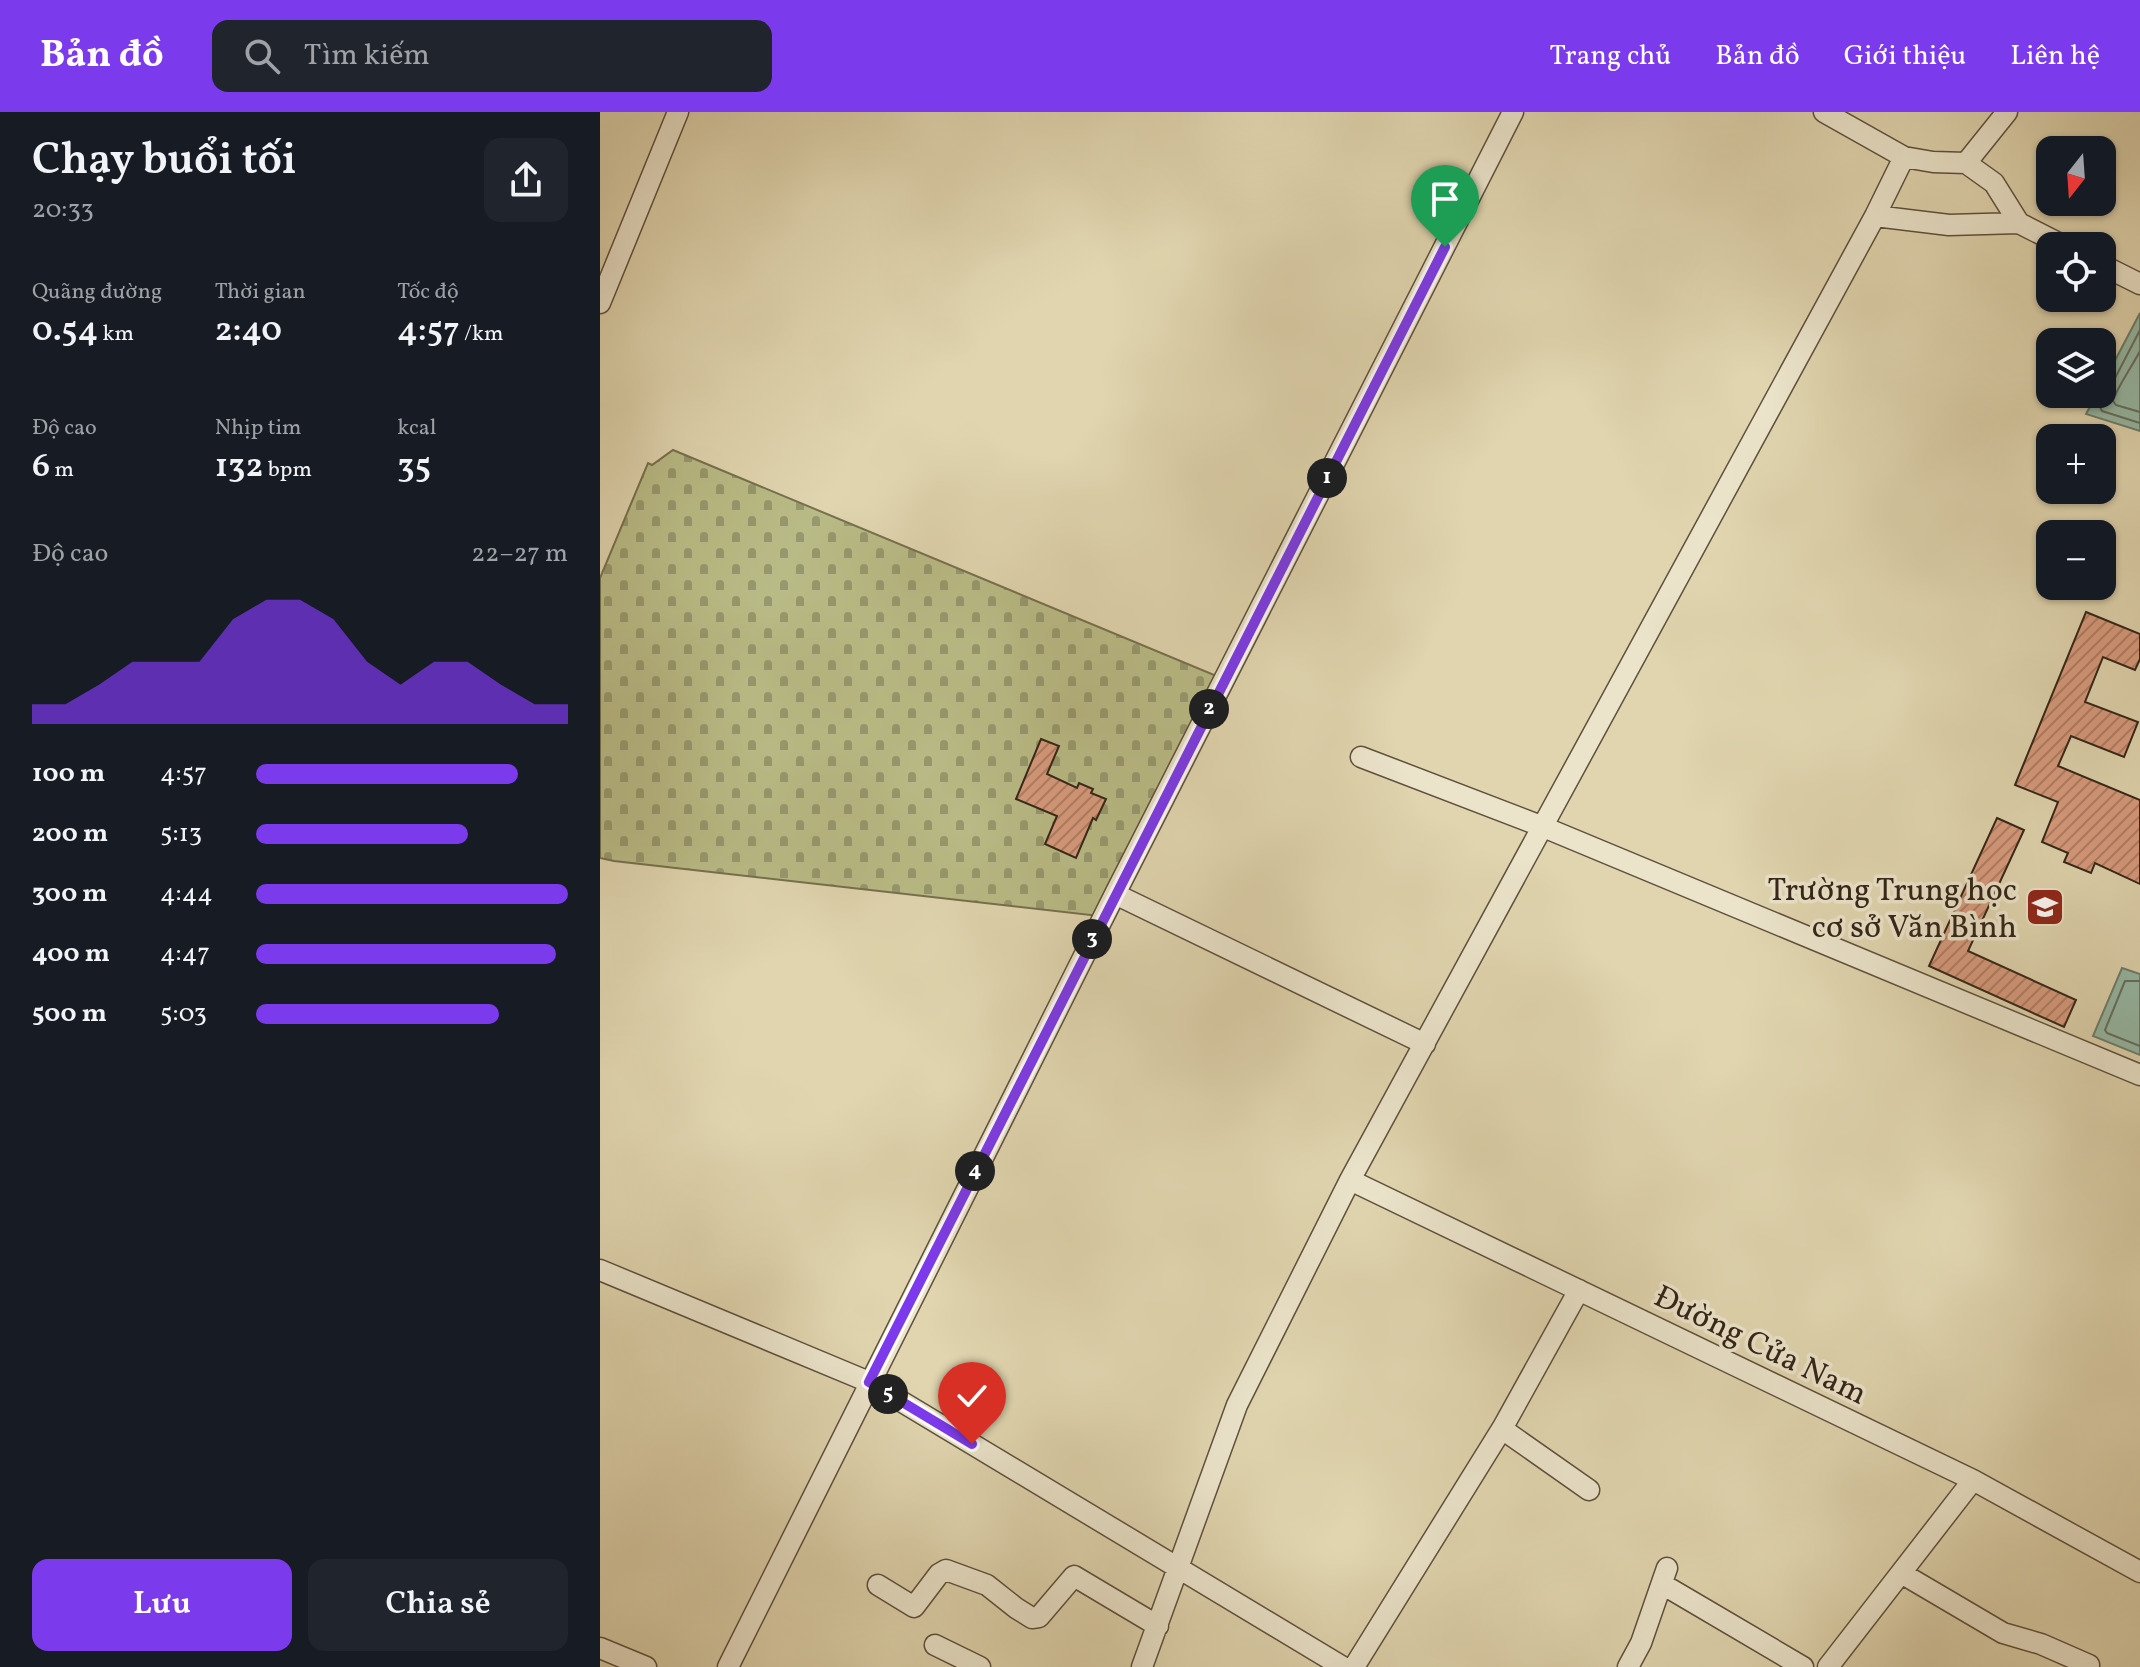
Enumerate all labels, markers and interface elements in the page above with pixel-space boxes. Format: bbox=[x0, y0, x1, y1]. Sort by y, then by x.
search box bbox=[212, 20, 772, 92]
text: Bản đồ bbox=[40, 30, 164, 83]
icon: search bbox=[240, 34, 284, 78]
text: Tìm kiếm bbox=[304, 35, 430, 77]
text: Trang chủ bbox=[1549, 37, 1671, 76]
text: Bản đồ bbox=[1715, 37, 1800, 76]
text: Giới thiệu bbox=[1844, 37, 1966, 76]
text: Liên hệ bbox=[2010, 37, 2100, 76]
text: Chạy buổi tối bbox=[32, 131, 297, 192]
north arrow bbox=[2036, 136, 2116, 216]
map controls bbox=[2036, 136, 2116, 600]
button: share bbox=[484, 138, 568, 222]
pin bbox=[1411, 165, 1479, 247]
icon: arrive bbox=[1423, 177, 1467, 221]
text: 20:33 bbox=[32, 192, 94, 228]
button: locate bbox=[2036, 232, 2116, 312]
text: Quãng đường bbox=[32, 277, 162, 308]
text: Thời gian bbox=[215, 277, 306, 308]
text: Tốc độ bbox=[397, 277, 459, 308]
text: 0.54 bbox=[32, 308, 98, 355]
text: 2:40 bbox=[215, 308, 282, 355]
text: 4:57 bbox=[397, 308, 460, 355]
text: km bbox=[98, 319, 134, 350]
text: /km bbox=[460, 319, 503, 350]
button: layers bbox=[2036, 328, 2116, 408]
text: Độ cao bbox=[32, 413, 97, 444]
text: Nhịp tim bbox=[215, 413, 302, 444]
text: kcal bbox=[397, 413, 436, 444]
button: + bbox=[2036, 424, 2116, 504]
text: 6 bbox=[32, 444, 50, 491]
text: 132 bbox=[215, 444, 263, 491]
text: 35 bbox=[397, 444, 431, 491]
text: m bbox=[50, 455, 74, 486]
text: bpm bbox=[263, 455, 312, 486]
pin: 1 bbox=[1307, 458, 1347, 498]
text: 1 bbox=[1323, 462, 1331, 493]
button: − bbox=[2036, 520, 2116, 600]
text: Độ cao bbox=[32, 536, 108, 572]
text: 22–27 m bbox=[471, 536, 568, 572]
pin: 2 bbox=[1189, 689, 1229, 729]
text: 2 bbox=[1203, 693, 1215, 724]
text: 100 m bbox=[32, 756, 105, 792]
text: 4:57 bbox=[160, 756, 207, 792]
text: 200 m bbox=[32, 816, 108, 852]
text: 5:13 bbox=[160, 816, 202, 852]
place label: Trường Trung học cơ sở Văn Bình bbox=[1767, 870, 2017, 951]
text: 300 m bbox=[32, 876, 108, 912]
text: 4:44 bbox=[160, 876, 213, 912]
school or university icon: Trường Trung học cơ sở Văn Bình bbox=[2024, 886, 2066, 928]
pin: 3 bbox=[1072, 919, 1112, 959]
text: 3 bbox=[1086, 923, 1098, 954]
text: 400 m bbox=[32, 936, 110, 972]
text: 4:47 bbox=[160, 936, 210, 972]
text: 500 m bbox=[32, 996, 107, 1032]
text: 5:03 bbox=[160, 996, 207, 1032]
pin: 4 bbox=[955, 1151, 995, 1191]
text: 4 bbox=[968, 1155, 982, 1186]
street label: Đường Cửa Nam bbox=[1646, 1276, 1874, 1417]
pin bbox=[938, 1362, 1006, 1444]
pin: 5 bbox=[868, 1374, 908, 1414]
icon: check bbox=[950, 1374, 994, 1418]
text: 5 bbox=[883, 1378, 893, 1409]
button: Lưu bbox=[32, 1559, 292, 1651]
button: Chia sẻ bbox=[308, 1559, 568, 1651]

